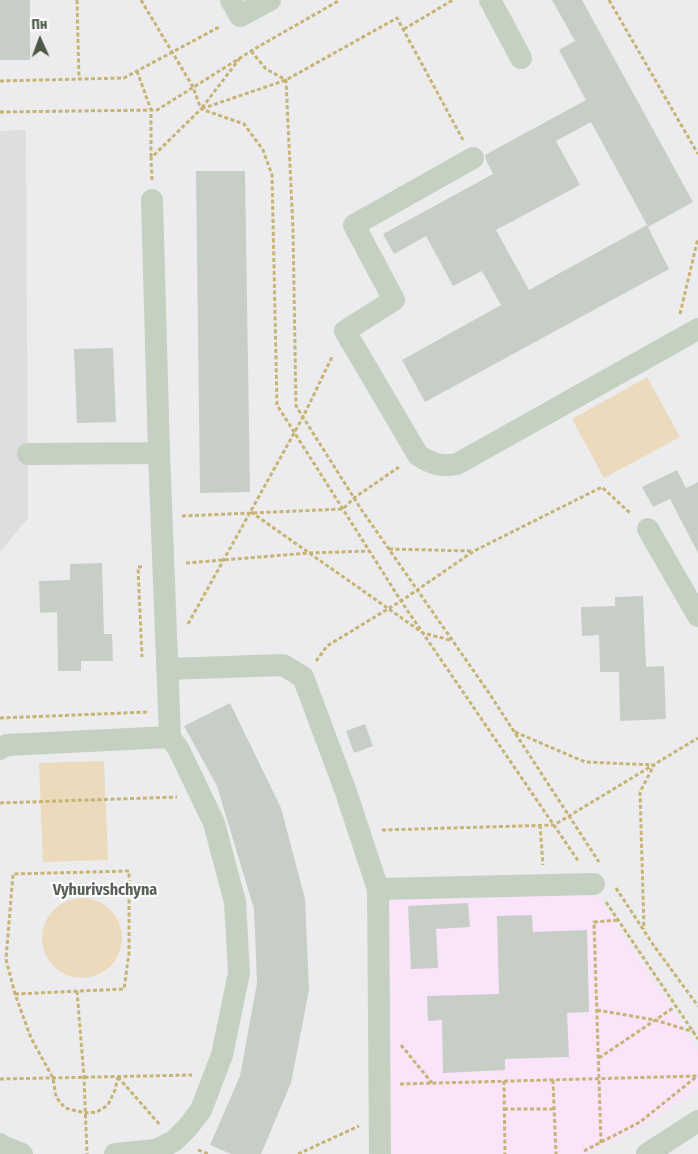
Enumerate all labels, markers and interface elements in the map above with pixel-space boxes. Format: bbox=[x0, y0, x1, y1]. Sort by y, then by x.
north arrow bbox=[15, 15, 65, 65]
text: Пн bbox=[31, 16, 48, 33]
district label: Vyhurivshchyna bbox=[53, 881, 157, 901]

